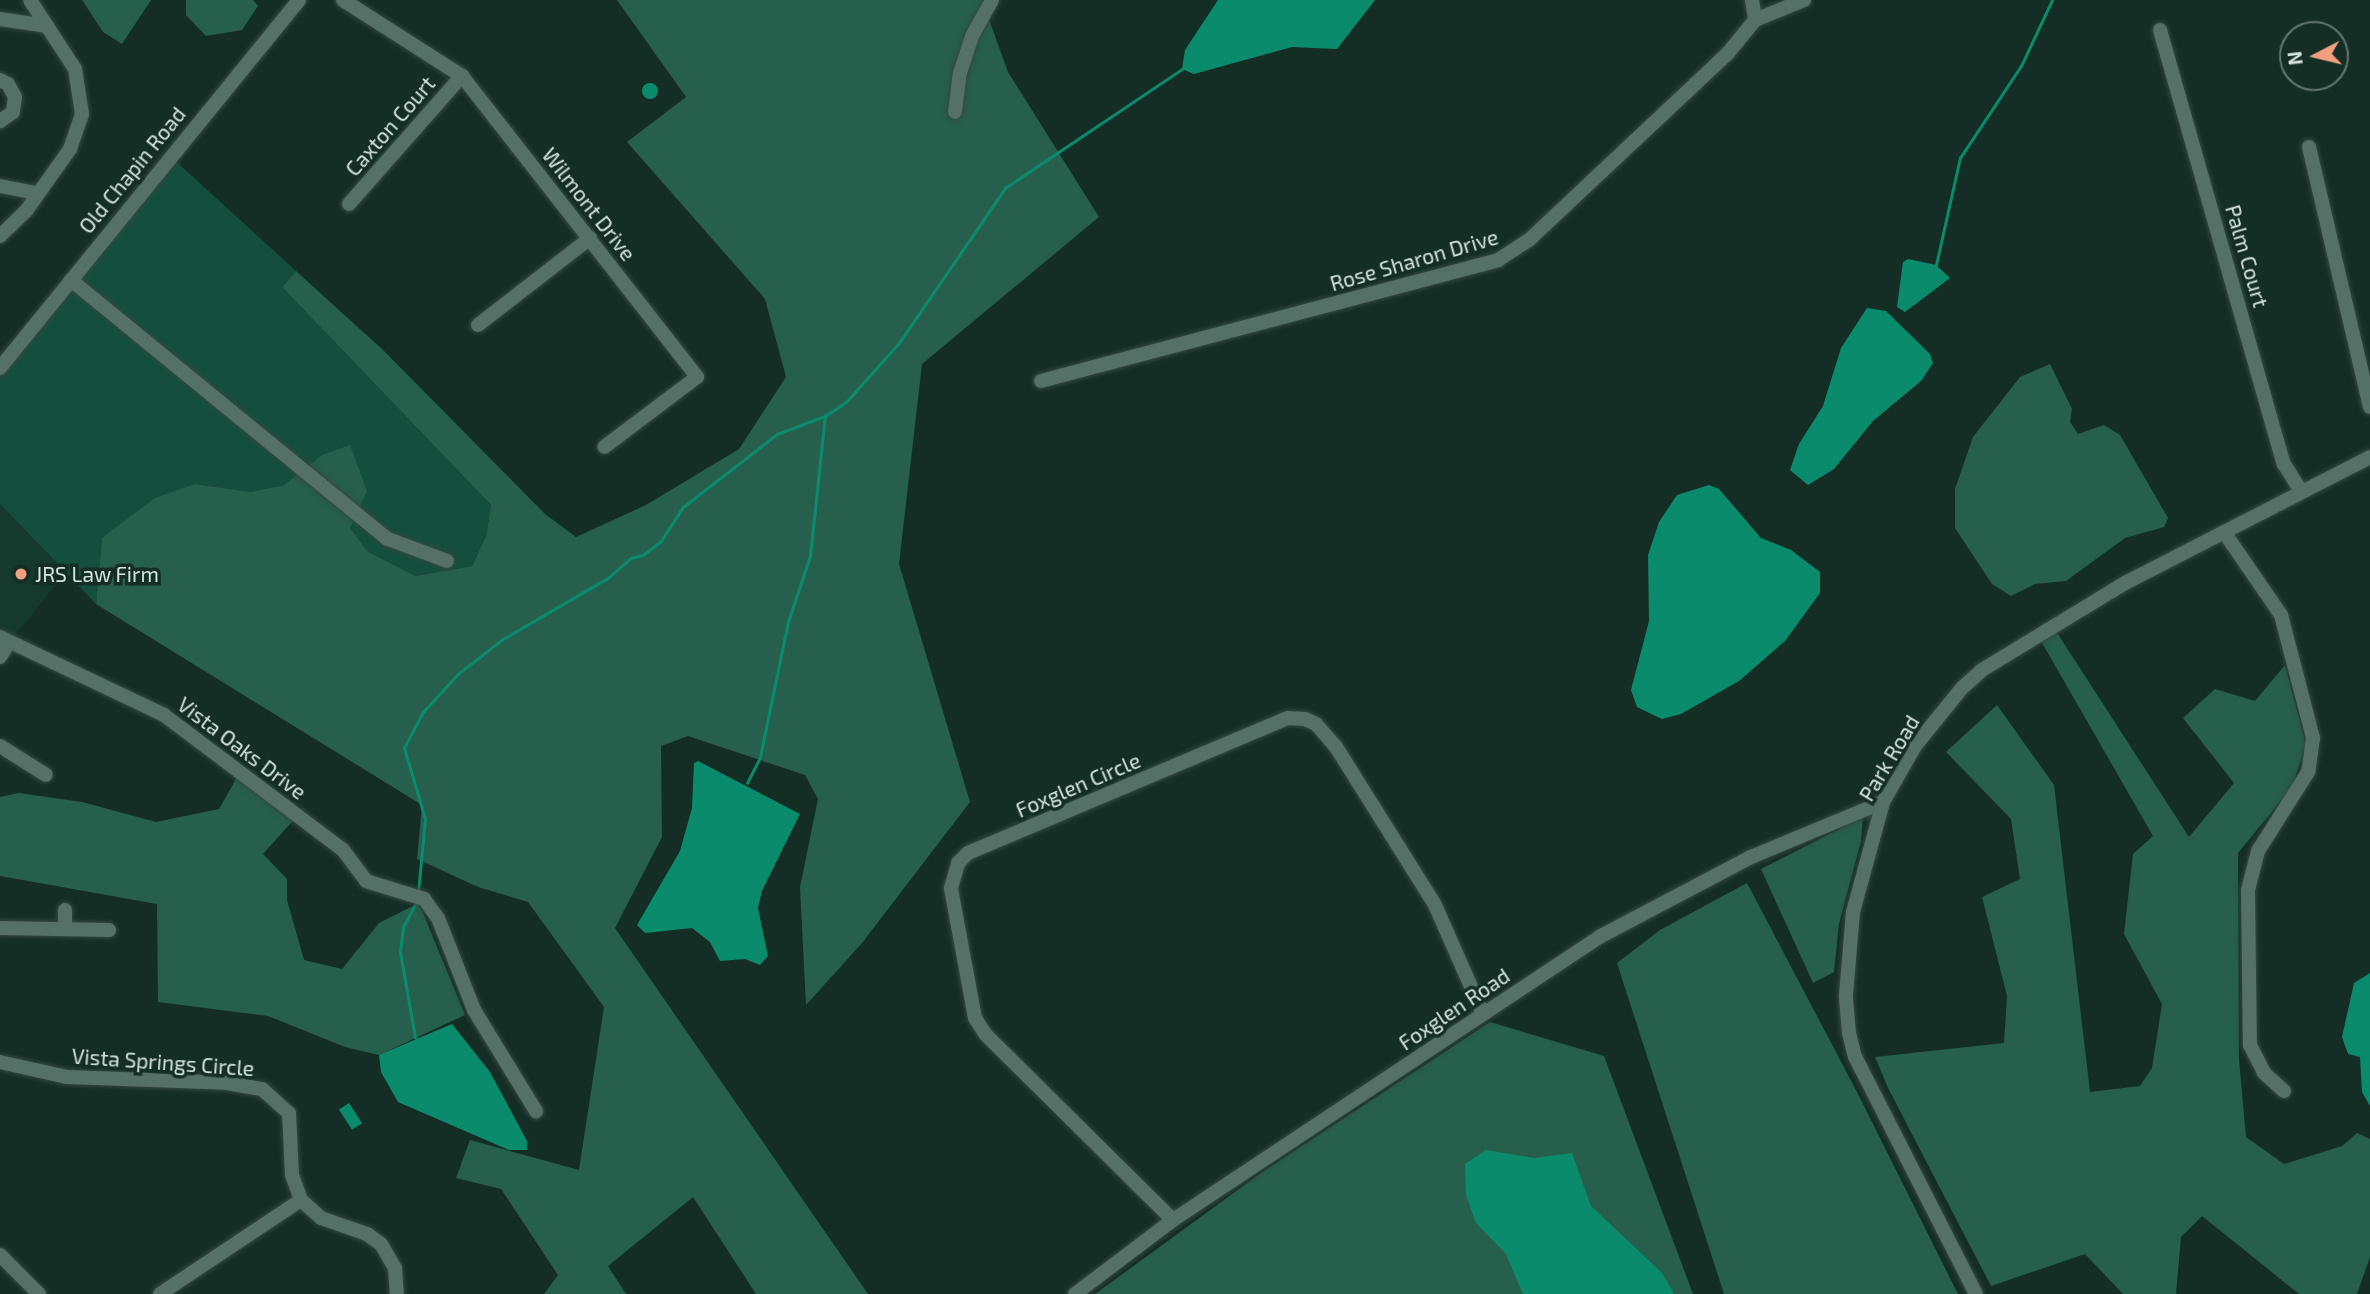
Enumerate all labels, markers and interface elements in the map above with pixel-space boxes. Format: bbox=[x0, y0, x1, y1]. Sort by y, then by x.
north arrow bbox=[2279, 21, 2349, 91]
text: N bbox=[2282, 50, 2307, 67]
street label: Caxton Court bbox=[340, 71, 440, 181]
street label: Old Chapin Road bbox=[73, 102, 191, 238]
street label: Wilmont Drive bbox=[537, 142, 641, 266]
street label: Palm Court bbox=[2220, 202, 2274, 310]
street label: Rose Sharon Drive bbox=[1327, 224, 1501, 296]
place label: JRS Law Firm bbox=[35, 561, 159, 587]
marker: JRS Law Firm bbox=[13, 566, 29, 582]
street label: Vista Oaks Drive bbox=[173, 691, 311, 805]
street label: Park Road bbox=[1853, 710, 1925, 806]
street label: Foxglen Circle bbox=[1012, 747, 1144, 823]
street label: Foxglen Road bbox=[1394, 963, 1514, 1055]
street label: Vista Springs Circle bbox=[71, 1043, 255, 1081]

